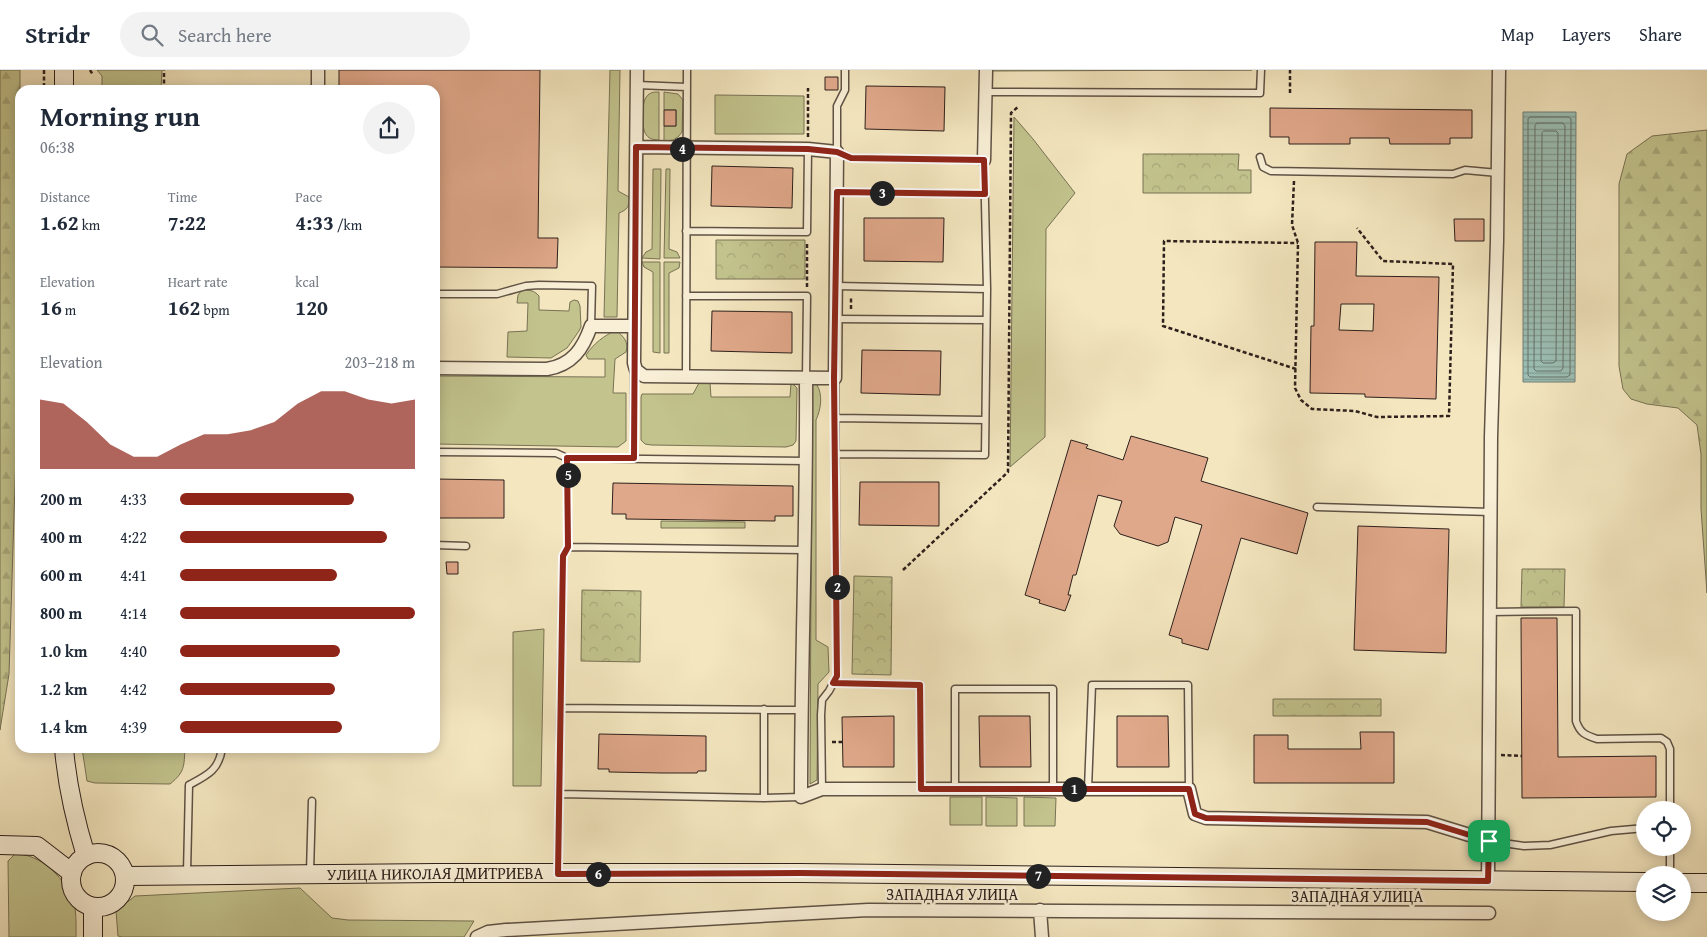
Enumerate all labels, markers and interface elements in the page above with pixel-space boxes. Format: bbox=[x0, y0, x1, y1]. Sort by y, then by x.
search box bbox=[120, 12, 470, 57]
text: Stridr bbox=[25, 17, 90, 52]
icon: search bbox=[138, 21, 166, 49]
text: Search here bbox=[178, 21, 272, 49]
text: Map bbox=[1501, 21, 1534, 48]
text: Layers bbox=[1562, 21, 1611, 48]
text: Share bbox=[1639, 21, 1682, 48]
text: Morning run bbox=[40, 95, 200, 136]
button: share bbox=[363, 102, 415, 154]
text: 06:38 bbox=[40, 135, 75, 159]
pin: 4 bbox=[670, 136, 694, 162]
text: 4 bbox=[679, 139, 686, 159]
pin: 3 bbox=[870, 180, 894, 206]
text: 3 bbox=[879, 183, 886, 203]
text: Distance bbox=[40, 187, 90, 207]
text: Time bbox=[168, 187, 197, 207]
text: Pace bbox=[295, 187, 322, 207]
text: 1.62 bbox=[40, 207, 79, 238]
text: 7:22 bbox=[168, 207, 206, 238]
text: 4:33 bbox=[295, 207, 334, 238]
text: km bbox=[79, 215, 100, 235]
text: /km bbox=[334, 215, 362, 235]
text: Elevation bbox=[40, 272, 95, 292]
text: Heart rate bbox=[168, 272, 228, 292]
text: kcal bbox=[295, 272, 319, 292]
text: 16 bbox=[40, 292, 62, 323]
text: 162 bbox=[168, 292, 200, 323]
text: 120 bbox=[295, 292, 328, 323]
text: m bbox=[62, 300, 76, 320]
text: bpm bbox=[200, 300, 230, 320]
text: Elevation bbox=[40, 350, 103, 374]
text: 203–218 m bbox=[345, 350, 415, 374]
pin: 5 bbox=[556, 462, 580, 488]
text: 5 bbox=[565, 465, 572, 485]
text: 200 m bbox=[40, 487, 82, 511]
text: 4:33 bbox=[120, 487, 147, 511]
text: 400 m bbox=[40, 525, 82, 549]
text: 4:22 bbox=[120, 525, 147, 549]
text: 600 m bbox=[40, 563, 82, 587]
text: 4:41 bbox=[120, 563, 147, 587]
pin: 2 bbox=[824, 574, 850, 600]
text: 2 bbox=[834, 577, 841, 597]
text: 800 m bbox=[40, 601, 82, 625]
text: 4:14 bbox=[120, 601, 147, 625]
text: 1.0 km bbox=[40, 639, 87, 663]
text: 4:40 bbox=[120, 639, 147, 663]
text: 1.2 km bbox=[40, 677, 87, 701]
text: 4:42 bbox=[120, 677, 147, 701]
text: 1.4 km bbox=[40, 715, 87, 739]
text: 4:39 bbox=[120, 715, 147, 739]
pin: 1 bbox=[1062, 776, 1086, 802]
text: 1 bbox=[1071, 779, 1078, 799]
map controls bbox=[1636, 801, 1691, 921]
button: locate bbox=[1636, 801, 1691, 856]
pin bbox=[1468, 820, 1510, 862]
icon: arrive bbox=[1475, 827, 1503, 855]
street label: УЛИЦА НИКОЛАЯ ДМИТРИЕВА bbox=[326, 861, 544, 886]
pin: 6 bbox=[586, 862, 610, 886]
text: 6 bbox=[595, 864, 602, 884]
pin: 7 bbox=[1026, 864, 1050, 888]
text: 7 bbox=[1035, 866, 1042, 886]
button: layers bbox=[1636, 866, 1691, 921]
street label: ЗАПАДНАЯ УЛИЦА bbox=[886, 882, 1018, 906]
street label: ЗАПАДНАЯ УЛИЦА bbox=[1291, 884, 1423, 908]

